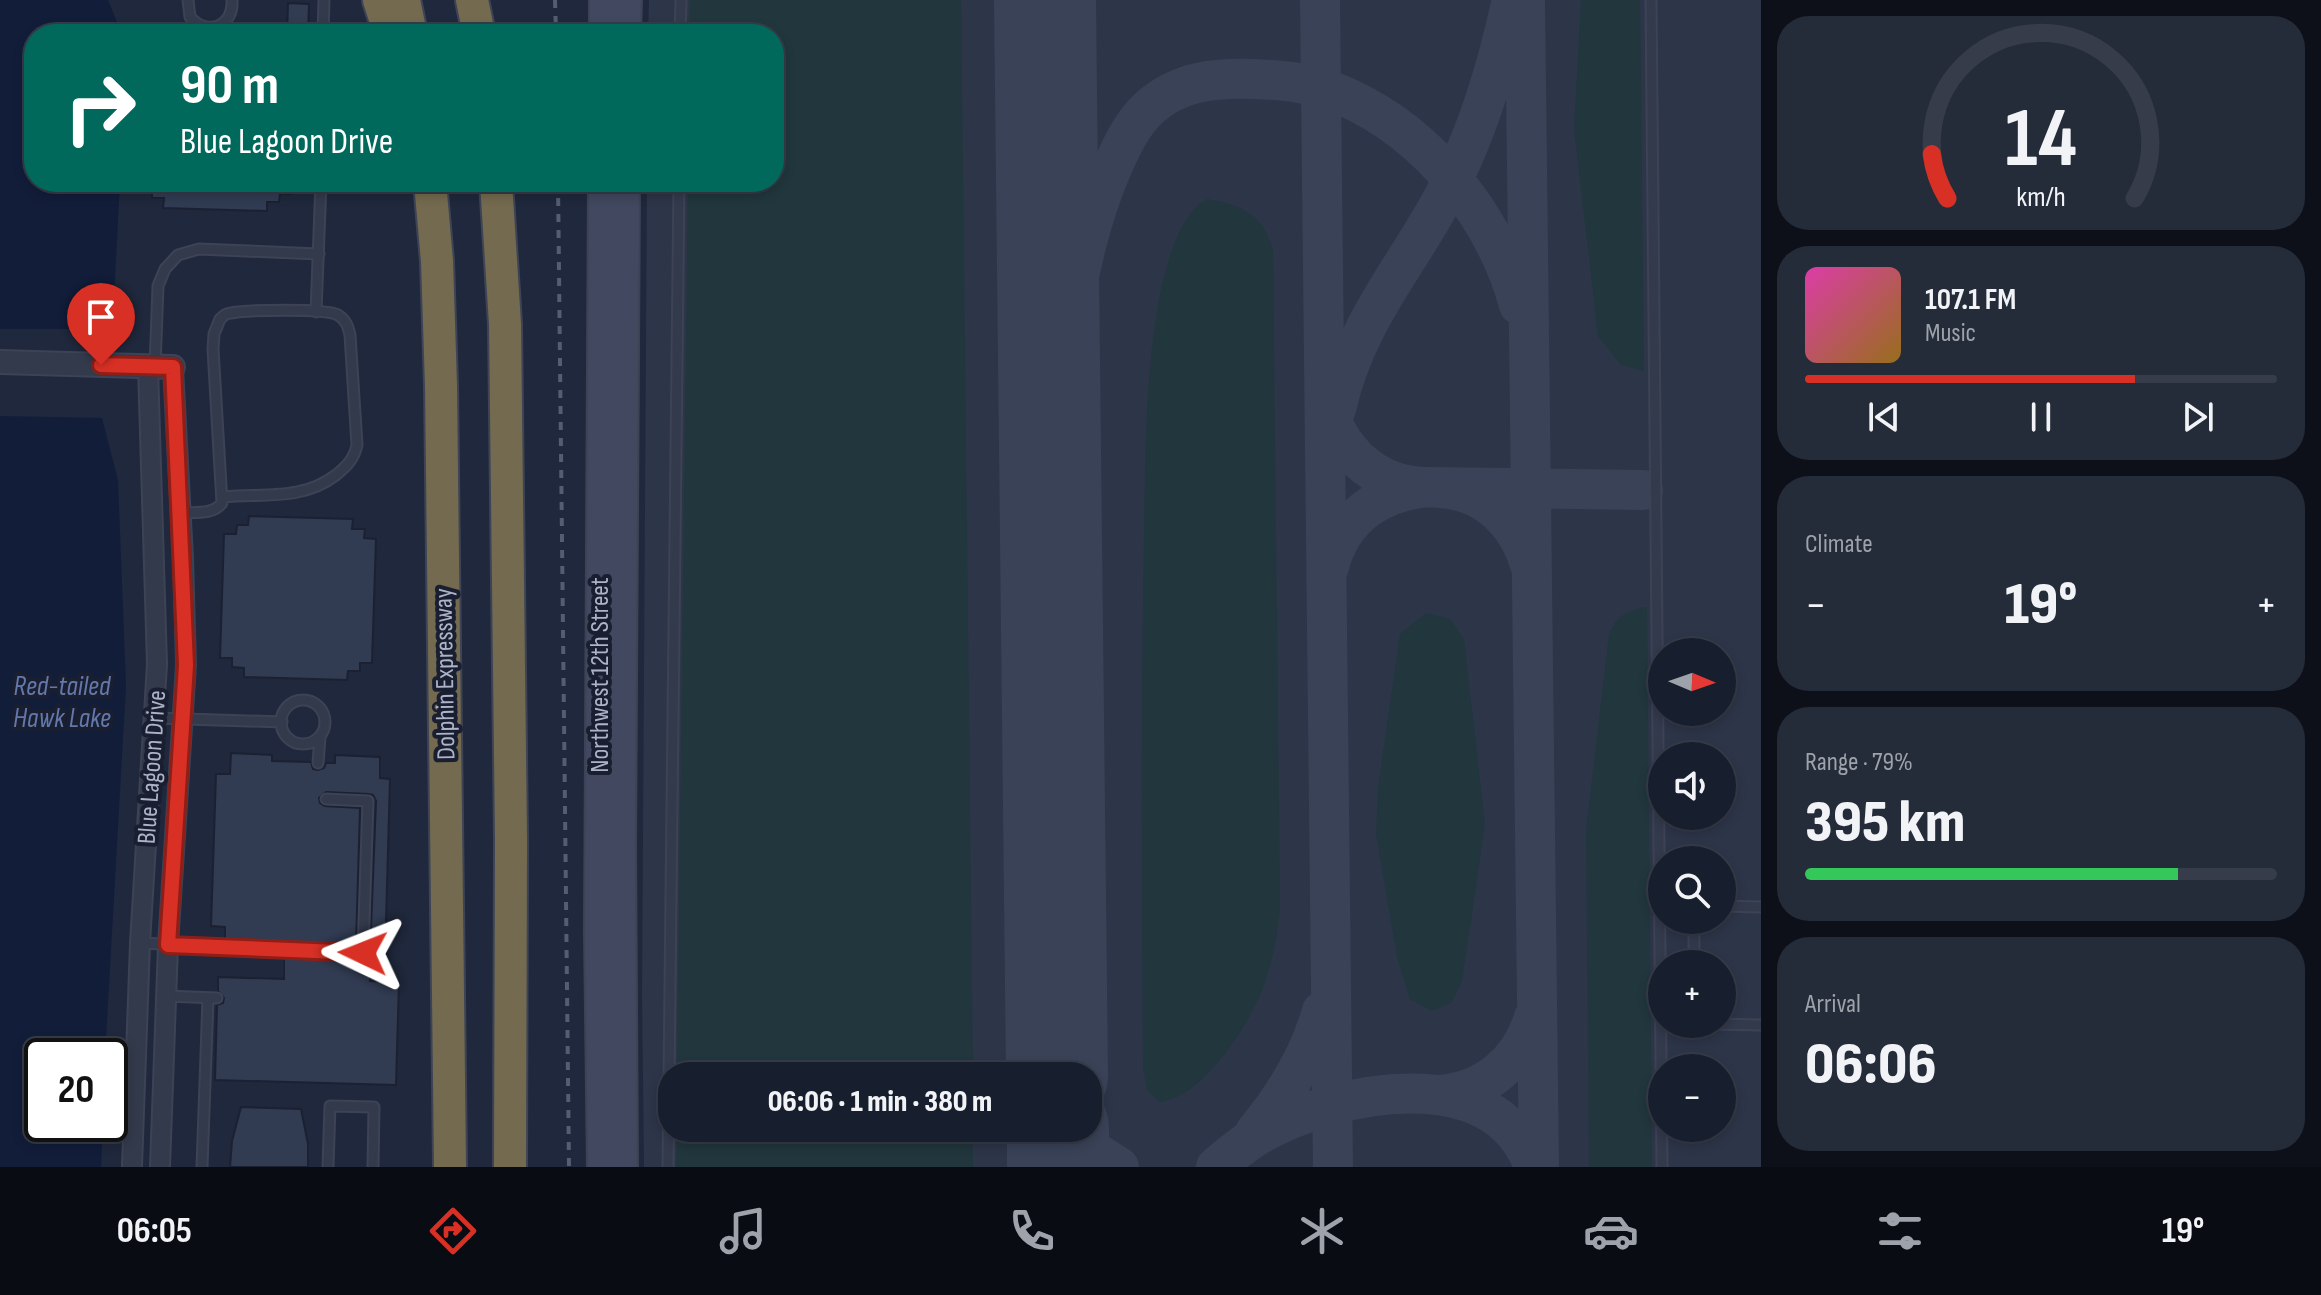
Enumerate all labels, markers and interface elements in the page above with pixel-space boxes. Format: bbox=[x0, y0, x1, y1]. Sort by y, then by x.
text: 90 m bbox=[180, 53, 279, 120]
icon: right bbox=[48, 56, 152, 160]
text: 14 bbox=[2005, 90, 2077, 190]
text: Blue Lagoon Drive bbox=[180, 121, 393, 164]
text: km/h bbox=[2016, 180, 2066, 215]
text: 107.1 FM bbox=[1925, 282, 2016, 318]
pin bbox=[67, 283, 135, 365]
icon: arrive bbox=[79, 295, 123, 339]
text: Music bbox=[1925, 318, 1976, 349]
icon: previous bbox=[1862, 395, 1906, 439]
icon: pause bbox=[2019, 395, 2063, 439]
icon: next bbox=[2176, 395, 2220, 439]
text: Climate bbox=[1805, 529, 1873, 560]
text: 19° bbox=[2004, 569, 2078, 641]
street label: Northwest 12th Street bbox=[585, 577, 616, 773]
text: − bbox=[1805, 579, 1827, 632]
text: + bbox=[2255, 579, 2277, 632]
street label: Dolphin Expressway bbox=[429, 588, 462, 760]
north arrow bbox=[1648, 638, 1736, 726]
map controls bbox=[1648, 638, 1736, 1142]
water label: Red-tailed Hawk Lake bbox=[13, 670, 112, 735]
street label: Blue Lagoon Drive bbox=[132, 689, 173, 845]
button: sound bbox=[1648, 742, 1736, 830]
text: Range · 79% bbox=[1805, 747, 1913, 778]
text: 395 km bbox=[1805, 787, 1965, 859]
button: search bbox=[1648, 846, 1736, 934]
position arrow bbox=[321, 911, 405, 995]
button: + bbox=[1648, 950, 1736, 1038]
text: Arrival bbox=[1805, 989, 1861, 1020]
text: 06:06 bbox=[1805, 1029, 1937, 1101]
speed limit sign: 20 bbox=[24, 1038, 128, 1142]
button: − bbox=[1648, 1054, 1736, 1142]
text: 06:06 · 1 min · 380 m bbox=[768, 1084, 992, 1120]
icon: directions bbox=[425, 1203, 481, 1259]
icon: music bbox=[715, 1203, 771, 1259]
icon: phone bbox=[1004, 1203, 1060, 1259]
icon: climate bbox=[1294, 1203, 1350, 1259]
icon: car bbox=[1583, 1203, 1639, 1259]
icon: filters bbox=[1872, 1203, 1928, 1259]
text: 06:05 bbox=[117, 1210, 192, 1253]
text: 19° bbox=[2162, 1210, 2204, 1253]

